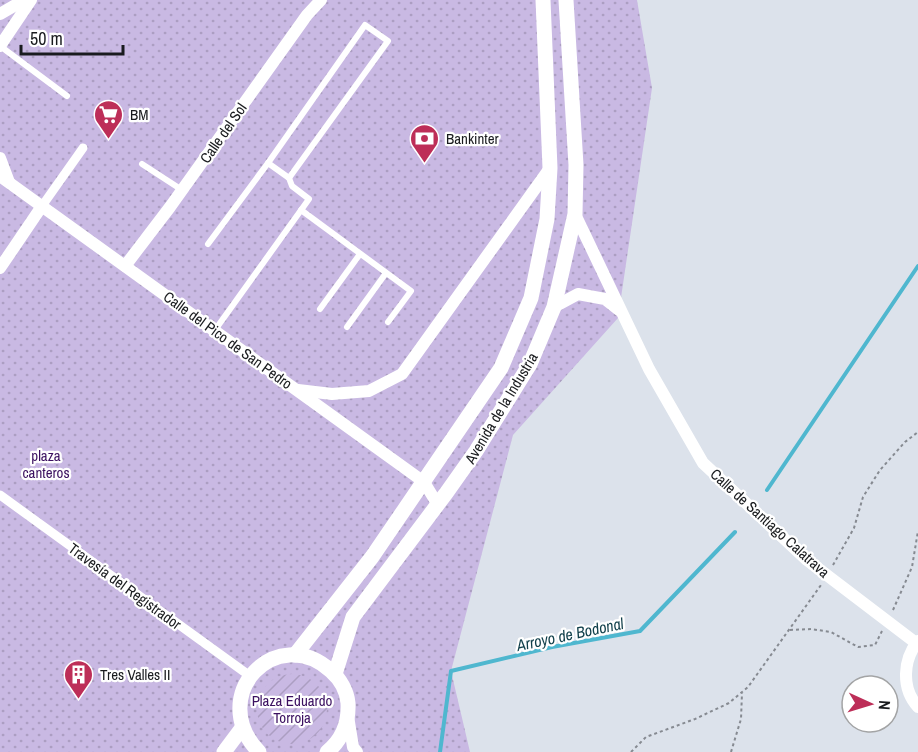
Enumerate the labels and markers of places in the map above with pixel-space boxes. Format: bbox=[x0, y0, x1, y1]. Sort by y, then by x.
supermarket icon: BM bbox=[93, 98, 125, 140]
place label: BM bbox=[130, 104, 148, 125]
bank icon: Bankinter bbox=[409, 122, 441, 164]
place label: Bankinter bbox=[446, 128, 499, 149]
building icon: Tres Valles II bbox=[63, 658, 95, 700]
place label: Tres Valles II bbox=[100, 664, 170, 685]

